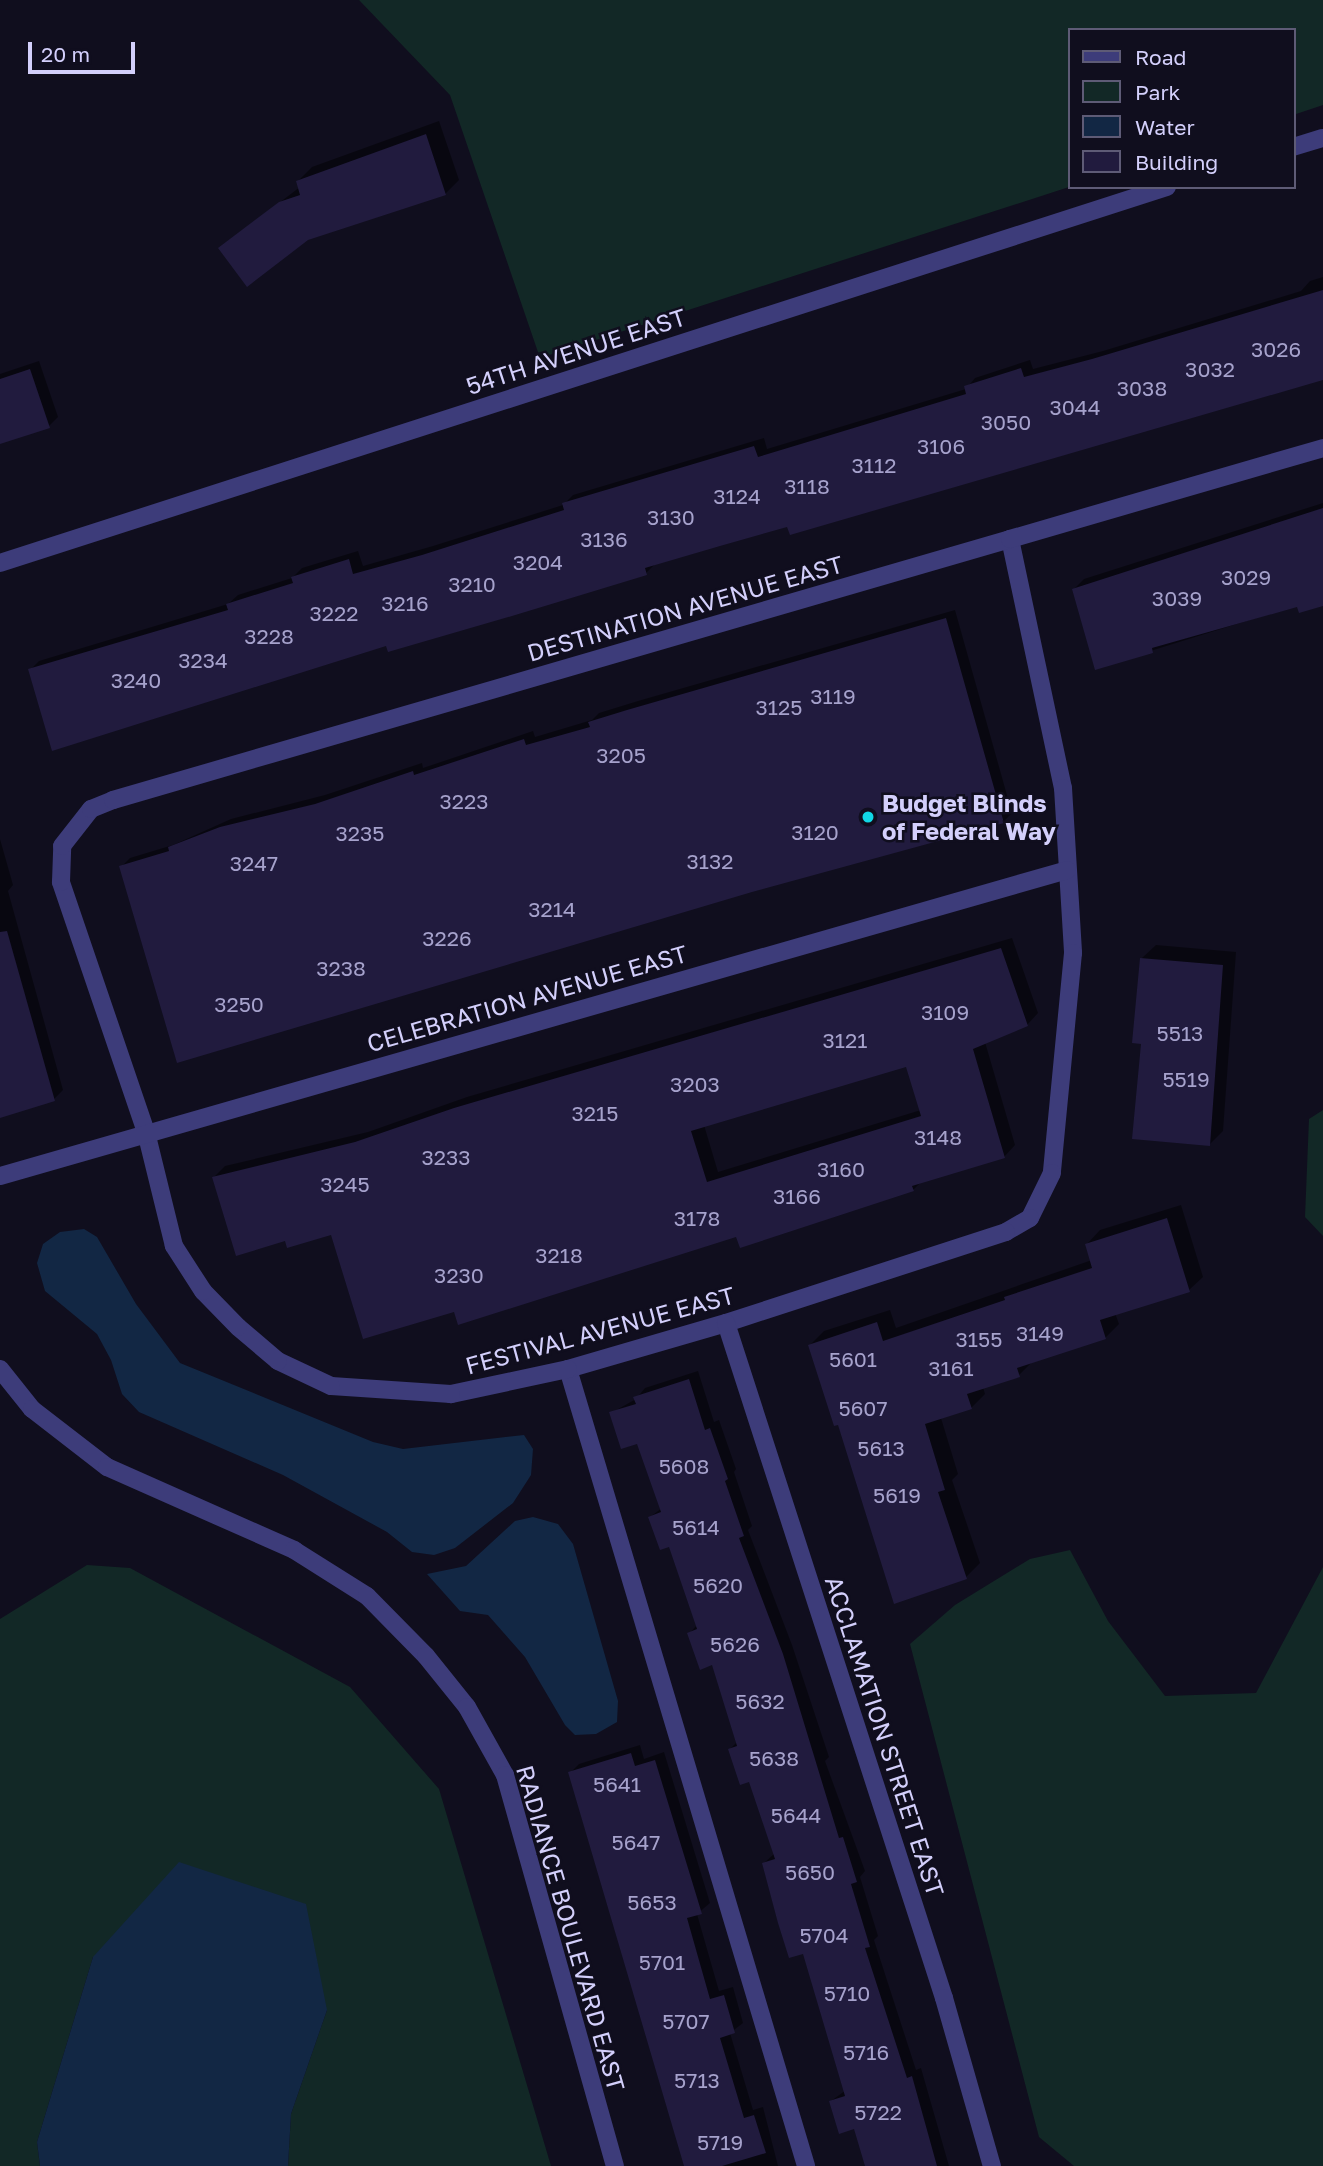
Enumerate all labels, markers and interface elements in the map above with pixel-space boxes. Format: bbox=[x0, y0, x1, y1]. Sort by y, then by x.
scale bar bbox=[32, 28, 138, 72]
legend bbox=[1068, 28, 1295, 189]
text: 20 m bbox=[41, 41, 90, 67]
text: Road bbox=[1135, 44, 1186, 70]
text: Park bbox=[1135, 79, 1180, 105]
text: Water bbox=[1135, 114, 1195, 140]
text: Building bbox=[1135, 149, 1218, 175]
street label: 54TH AVENUE EAST bbox=[463, 302, 689, 400]
house number: 3026 bbox=[1251, 336, 1301, 362]
house number: 3032 bbox=[1185, 356, 1235, 382]
house number: 3038 bbox=[1117, 375, 1167, 401]
house number: 3044 bbox=[1050, 394, 1100, 420]
house number: 3050 bbox=[981, 409, 1031, 435]
house number: 3106 bbox=[917, 433, 965, 459]
house number: 3112 bbox=[852, 452, 896, 478]
house number: 3118 bbox=[784, 473, 830, 499]
house number: 3124 bbox=[713, 483, 761, 509]
house number: 3130 bbox=[647, 504, 695, 530]
house number: 3136 bbox=[580, 526, 628, 552]
house number: 3204 bbox=[513, 549, 563, 575]
street label: DESTINATION AVENUE EAST bbox=[524, 549, 846, 667]
house number: 3029 bbox=[1221, 564, 1271, 590]
house number: 3210 bbox=[448, 571, 496, 597]
house number: 3039 bbox=[1152, 585, 1202, 611]
house number: 3216 bbox=[381, 590, 429, 616]
house number: 3222 bbox=[310, 600, 358, 626]
house number: 3228 bbox=[244, 623, 294, 649]
house number: 3234 bbox=[178, 647, 228, 673]
house number: 3240 bbox=[111, 667, 161, 693]
house number: 3119 bbox=[810, 683, 856, 709]
house number: 3125 bbox=[756, 694, 802, 720]
house number: 3205 bbox=[596, 742, 646, 768]
house number: 3223 bbox=[440, 788, 488, 814]
place label: Budget Blinds of Federal Way bbox=[882, 789, 1056, 845]
marker: Budget Blinds of Federal Way bbox=[860, 809, 876, 825]
house number: 3120 bbox=[791, 819, 839, 845]
house number: 3235 bbox=[336, 820, 384, 846]
house number: 3132 bbox=[687, 848, 733, 874]
house number: 3247 bbox=[230, 850, 278, 876]
house number: 3214 bbox=[528, 896, 576, 922]
house number: 3226 bbox=[422, 925, 472, 951]
street label: CELEBRATION AVENUE EAST bbox=[364, 938, 690, 1058]
house number: 3238 bbox=[316, 955, 366, 981]
house number: 3250 bbox=[214, 991, 264, 1017]
house number: 3109 bbox=[921, 999, 969, 1025]
house number: 5513 bbox=[1157, 1020, 1203, 1046]
house number: 3121 bbox=[823, 1027, 867, 1053]
house number: 5519 bbox=[1162, 1066, 1210, 1092]
house number: 3203 bbox=[670, 1071, 720, 1097]
house number: 3215 bbox=[572, 1100, 618, 1126]
house number: 3148 bbox=[914, 1124, 962, 1150]
house number: 3233 bbox=[421, 1144, 471, 1170]
house number: 3160 bbox=[817, 1156, 865, 1182]
house number: 3245 bbox=[320, 1171, 370, 1197]
house number: 3166 bbox=[773, 1183, 821, 1209]
house number: 3178 bbox=[674, 1205, 720, 1231]
house number: 3218 bbox=[535, 1242, 583, 1268]
house number: 3230 bbox=[434, 1262, 484, 1288]
street label: FESTIVAL AVENUE EAST bbox=[462, 1280, 738, 1380]
house number: 3149 bbox=[1016, 1320, 1064, 1346]
house number: 3155 bbox=[956, 1326, 1002, 1352]
house number: 5601 bbox=[829, 1346, 877, 1372]
house number: 3161 bbox=[928, 1355, 974, 1381]
house number: 5607 bbox=[838, 1395, 888, 1421]
house number: 5613 bbox=[857, 1435, 905, 1461]
house number: 5608 bbox=[659, 1453, 709, 1479]
house number: 5619 bbox=[873, 1482, 921, 1508]
house number: 5614 bbox=[672, 1514, 720, 1540]
house number: 5620 bbox=[693, 1572, 743, 1598]
street label: ACCLAMATION STREET EAST bbox=[820, 1572, 950, 1900]
house number: 5626 bbox=[710, 1631, 760, 1657]
house number: 5632 bbox=[735, 1688, 785, 1714]
house number: 5638 bbox=[749, 1745, 799, 1771]
street label: RADIANCE BOULEVARD EAST bbox=[511, 1762, 631, 2094]
house number: 5641 bbox=[593, 1771, 641, 1797]
house number: 5644 bbox=[771, 1802, 821, 1828]
house number: 5647 bbox=[612, 1829, 660, 1855]
house number: 5650 bbox=[785, 1859, 835, 1885]
house number: 5653 bbox=[627, 1889, 677, 1915]
house number: 5704 bbox=[799, 1922, 849, 1948]
house number: 5701 bbox=[639, 1949, 685, 1975]
house number: 5710 bbox=[824, 1980, 870, 2006]
house number: 5707 bbox=[662, 2008, 710, 2034]
house number: 5716 bbox=[843, 2039, 889, 2065]
house number: 5713 bbox=[674, 2067, 720, 2093]
house number: 5722 bbox=[854, 2099, 902, 2125]
house number: 5719 bbox=[697, 2129, 743, 2155]

